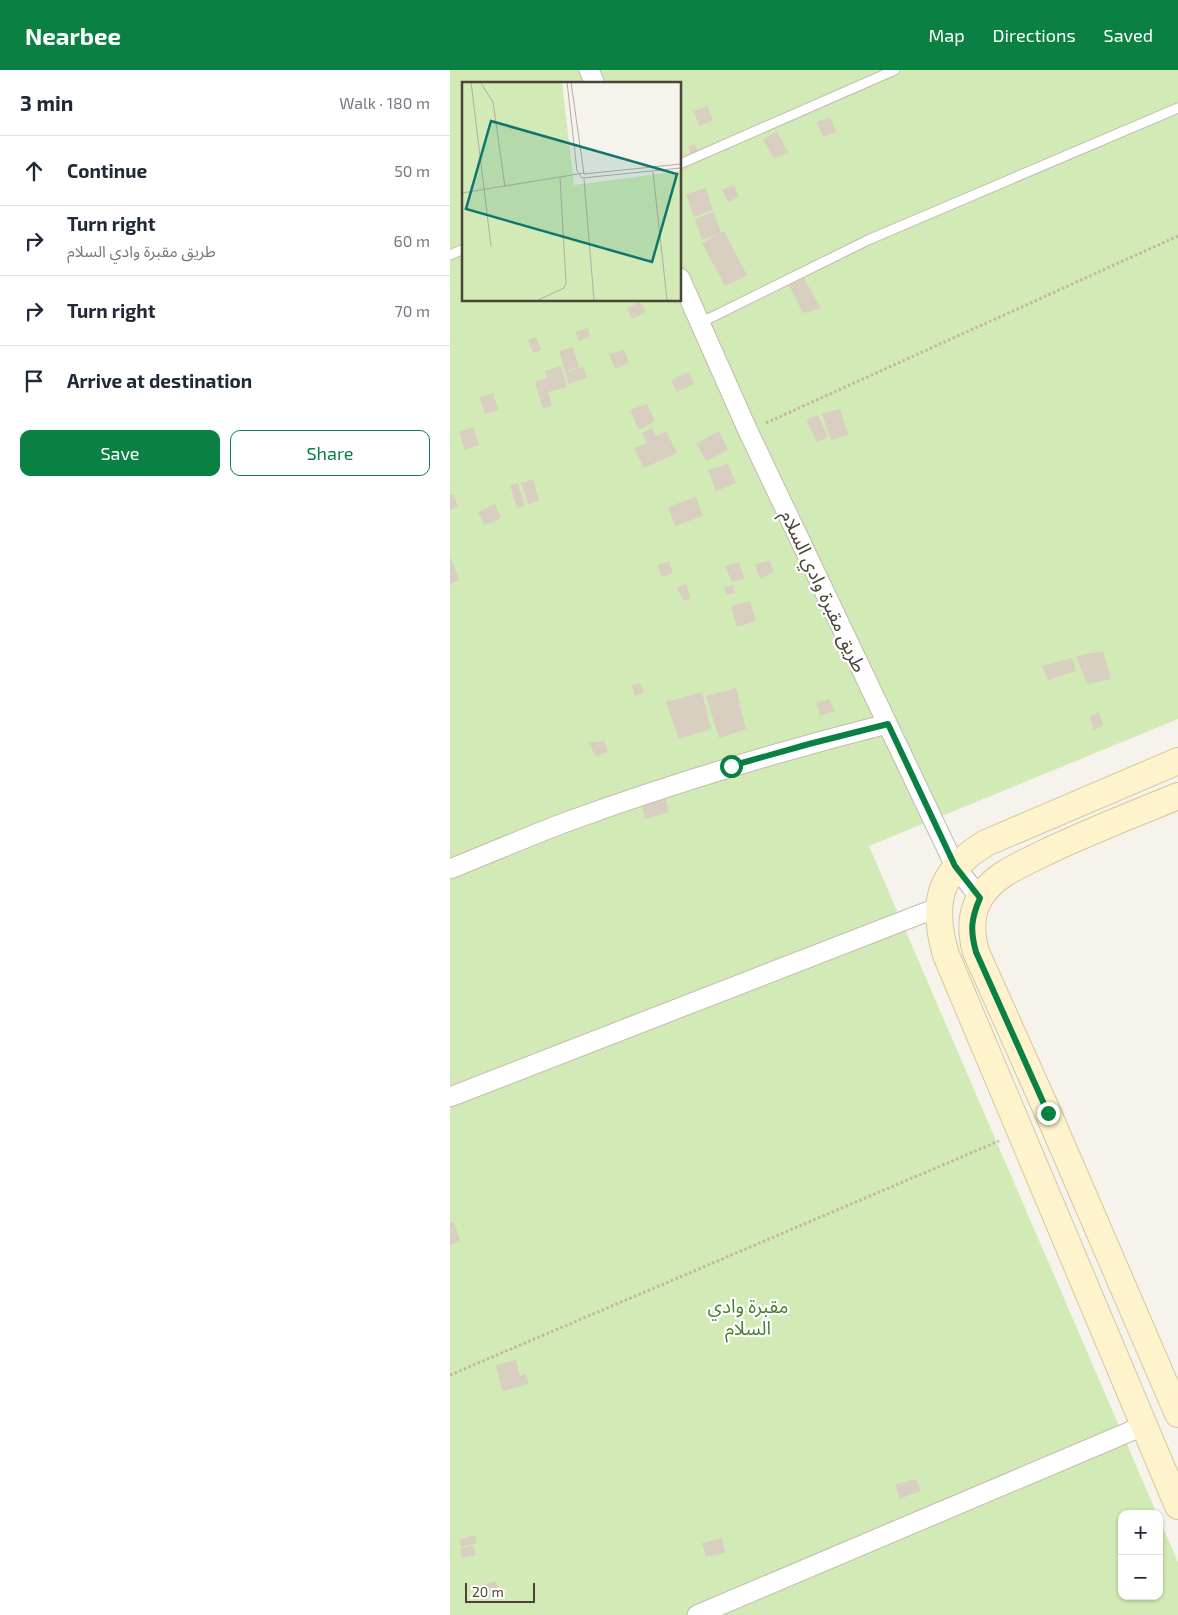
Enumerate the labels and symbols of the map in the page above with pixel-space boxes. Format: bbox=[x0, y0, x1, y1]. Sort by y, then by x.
inset map bbox=[462, 82, 681, 301]
street label: طريق مقبرة وادي السلام bbox=[773, 506, 872, 678]
route start bbox=[720, 755, 743, 778]
route end bbox=[1037, 1102, 1060, 1125]
park label: مقبرة وادي السلام bbox=[707, 1294, 789, 1343]
scale bar bbox=[465, 1580, 535, 1603]

